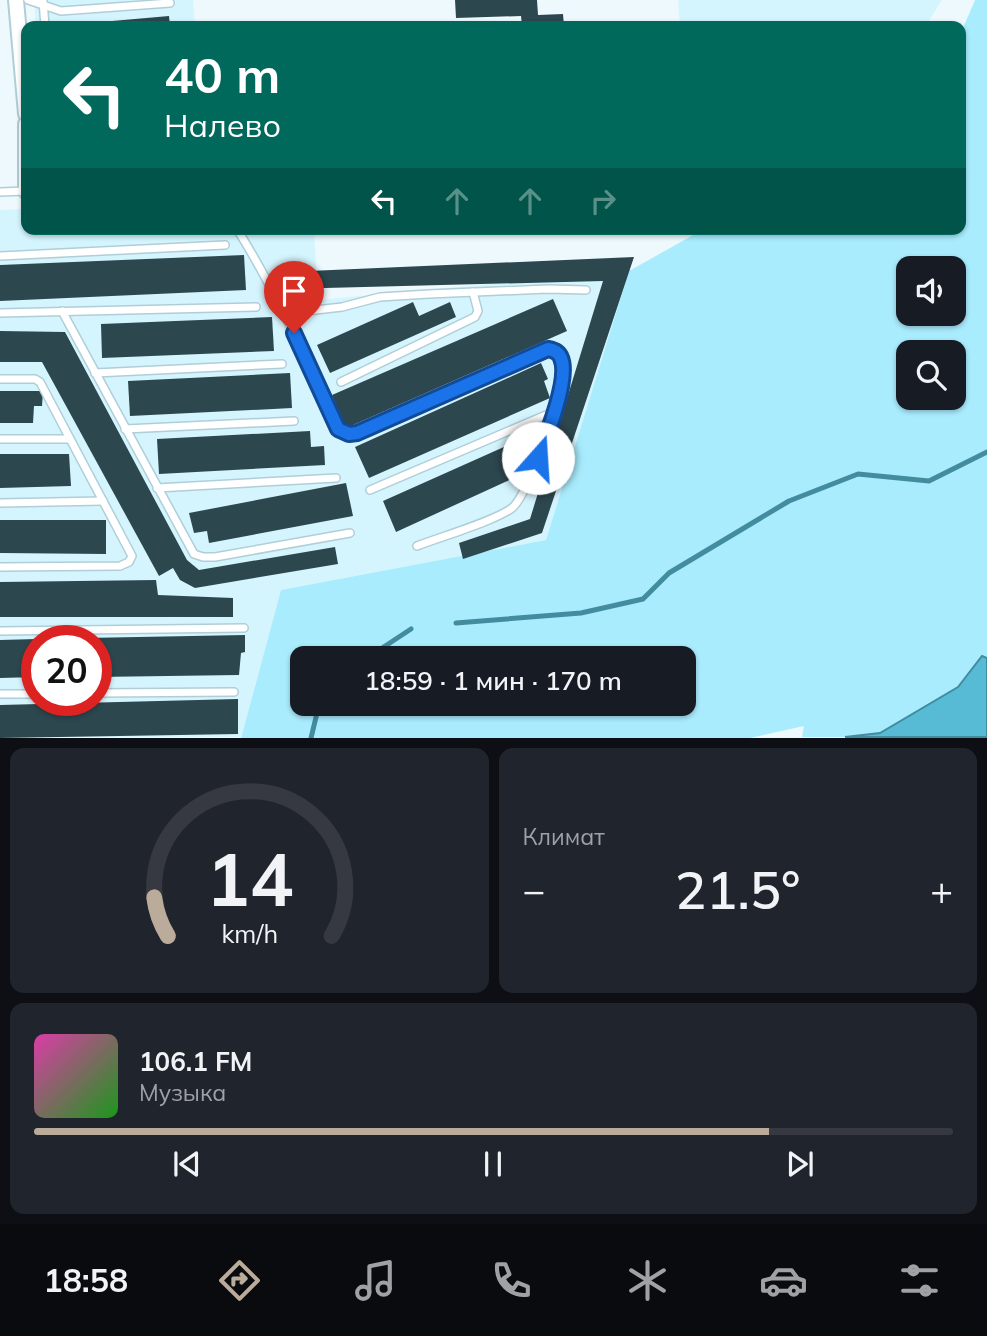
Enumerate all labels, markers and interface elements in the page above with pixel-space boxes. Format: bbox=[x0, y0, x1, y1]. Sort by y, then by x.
text: 40 m bbox=[164, 44, 280, 105]
icon: left bbox=[49, 49, 140, 140]
text: Налево bbox=[164, 105, 281, 145]
icon: left bbox=[365, 182, 403, 220]
icon: ahead bbox=[438, 182, 476, 220]
icon: ahead bbox=[511, 182, 549, 220]
icon: right bbox=[584, 182, 622, 220]
map controls bbox=[896, 256, 966, 410]
button: sound bbox=[896, 256, 966, 326]
pin bbox=[264, 261, 324, 333]
icon: arrive bbox=[275, 272, 313, 310]
button: search bbox=[896, 340, 966, 410]
position arrow bbox=[501, 421, 575, 495]
speed limit sign: 20 bbox=[21, 625, 112, 716]
text: 18:59 · 1 мин · 170 m bbox=[364, 664, 622, 697]
text: Климат bbox=[523, 822, 605, 851]
text: 14 bbox=[206, 834, 293, 925]
text: 21.5° bbox=[675, 857, 800, 922]
text: − bbox=[523, 866, 545, 914]
text: + bbox=[930, 866, 953, 914]
text: km/h bbox=[221, 918, 278, 949]
text: 106.1 FM bbox=[139, 1045, 252, 1078]
text: Музыка bbox=[139, 1078, 226, 1107]
icon: previous bbox=[168, 1145, 206, 1183]
icon: pause bbox=[474, 1145, 512, 1183]
icon: next bbox=[781, 1145, 819, 1183]
icon: directions bbox=[215, 1256, 264, 1305]
icon: music bbox=[351, 1256, 400, 1305]
icon: phone bbox=[487, 1256, 536, 1305]
icon: climate bbox=[623, 1256, 672, 1305]
icon: car bbox=[759, 1256, 808, 1305]
icon: filters bbox=[895, 1256, 944, 1305]
text: 18:58 bbox=[43, 1260, 128, 1300]

